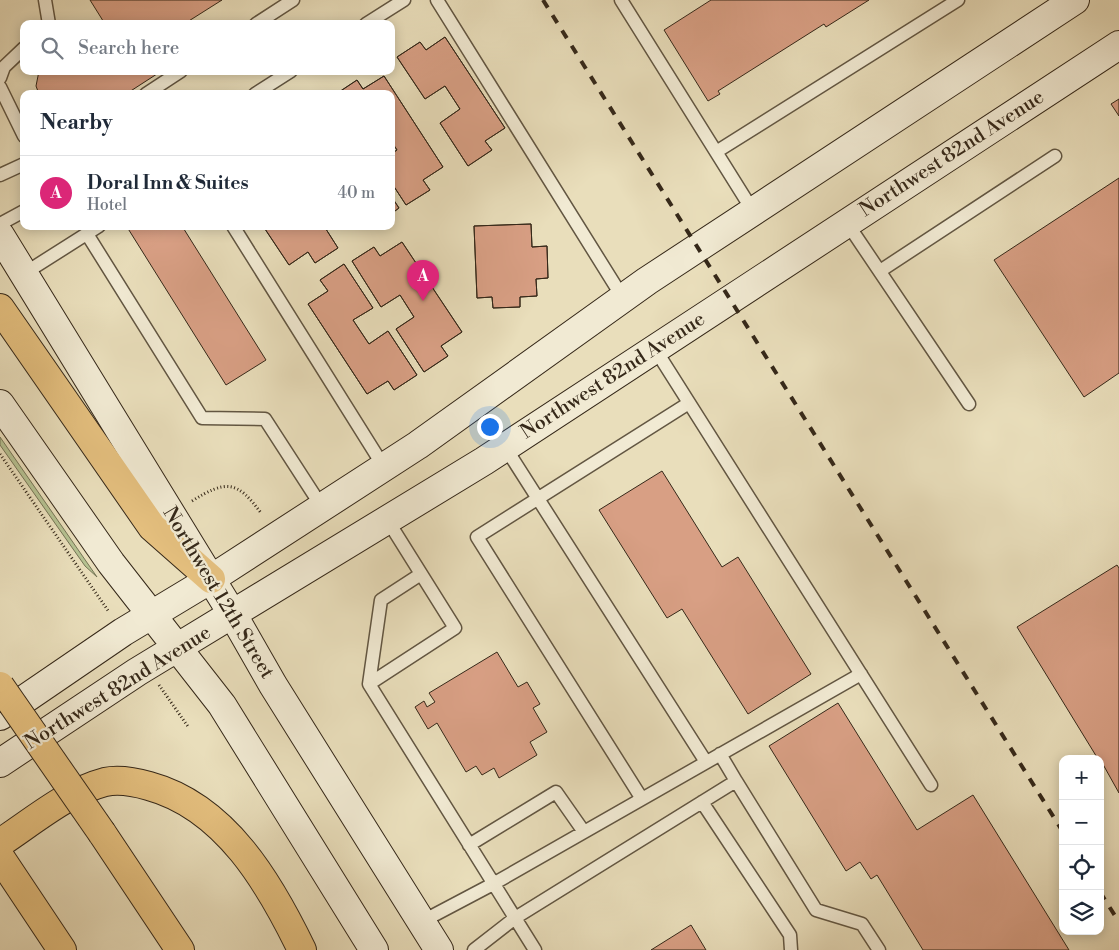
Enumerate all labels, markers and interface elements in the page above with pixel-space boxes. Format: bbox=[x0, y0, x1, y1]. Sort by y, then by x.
search box bbox=[20, 20, 395, 75]
icon: search bbox=[38, 34, 66, 62]
text: Search here bbox=[78, 36, 179, 60]
street label: Northwest 82nd Avenue bbox=[855, 85, 1049, 223]
text: Nearby bbox=[40, 110, 113, 136]
text: Doral Inn & Suites bbox=[87, 171, 249, 195]
text: A bbox=[50, 183, 62, 203]
text: 40 m bbox=[338, 183, 375, 203]
text: Hotel bbox=[87, 195, 127, 215]
pin: A bbox=[407, 260, 439, 301]
street label: Northwest 82nd Avenue bbox=[516, 307, 710, 445]
your location bbox=[477, 414, 503, 440]
street label: Northwest 12th Street bbox=[157, 502, 279, 684]
street label: Northwest 82nd Avenue bbox=[20, 620, 216, 756]
map controls bbox=[1059, 755, 1104, 935]
button: + bbox=[1059, 755, 1104, 800]
button: − bbox=[1059, 800, 1104, 845]
button: locate bbox=[1059, 845, 1104, 890]
button: layers bbox=[1059, 890, 1104, 935]

